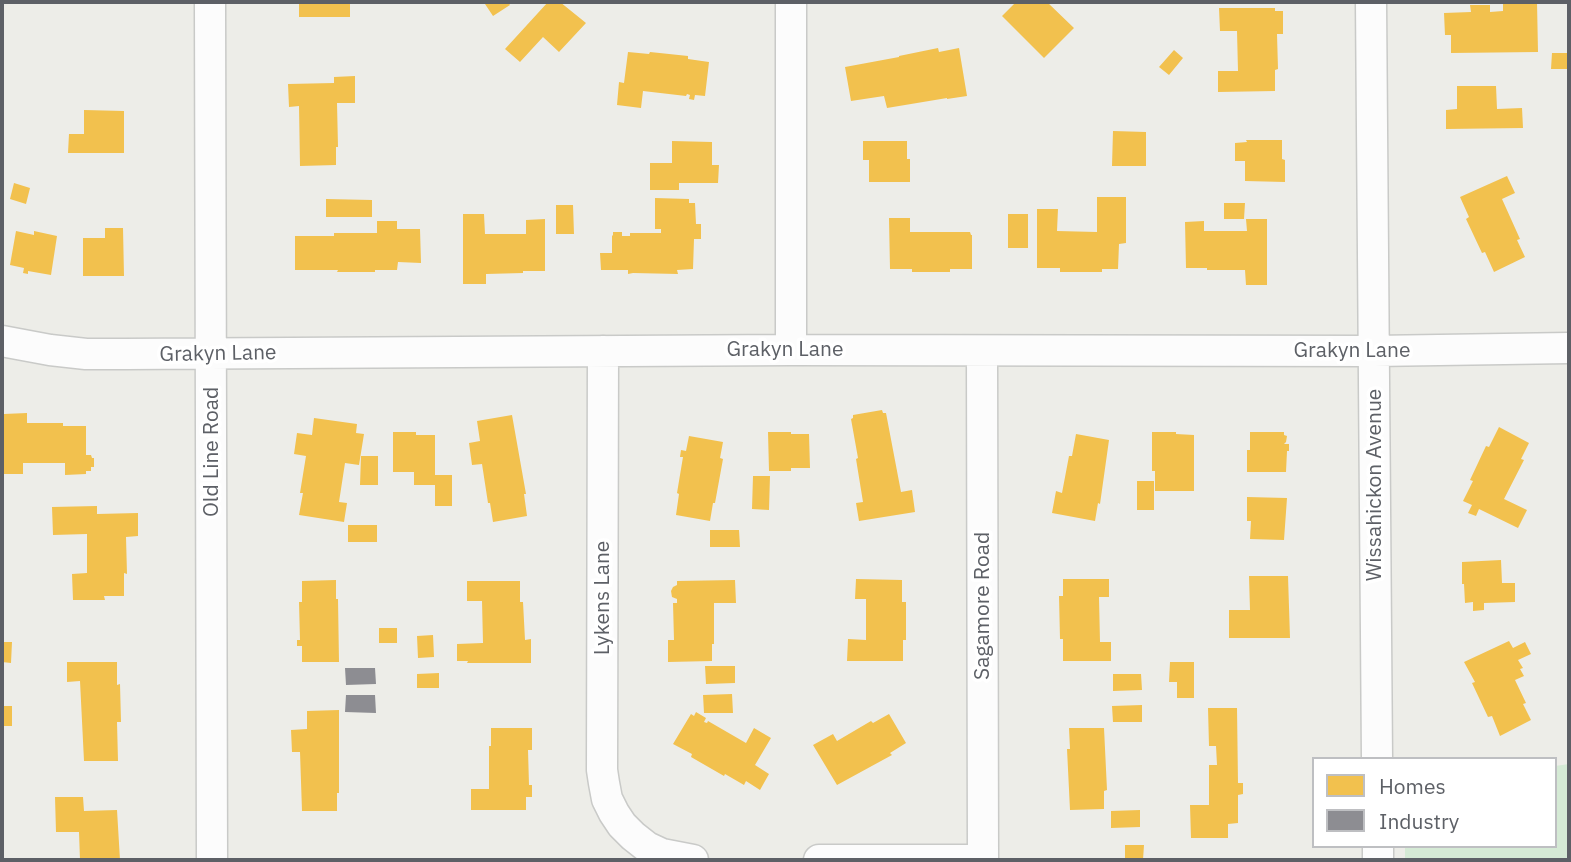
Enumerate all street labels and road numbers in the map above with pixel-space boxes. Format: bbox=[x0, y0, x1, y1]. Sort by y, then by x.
street label: Grakyn Lane bbox=[726, 337, 844, 363]
street label: Grakyn Lane bbox=[1293, 338, 1411, 364]
street label: Grakyn Lane bbox=[159, 340, 277, 368]
street label: Old Line Road bbox=[199, 387, 225, 517]
street label: Wissahickon Avenue bbox=[1362, 389, 1388, 581]
street label: Sagamore Road bbox=[970, 532, 996, 680]
street label: Lykens Lane bbox=[590, 541, 616, 655]

